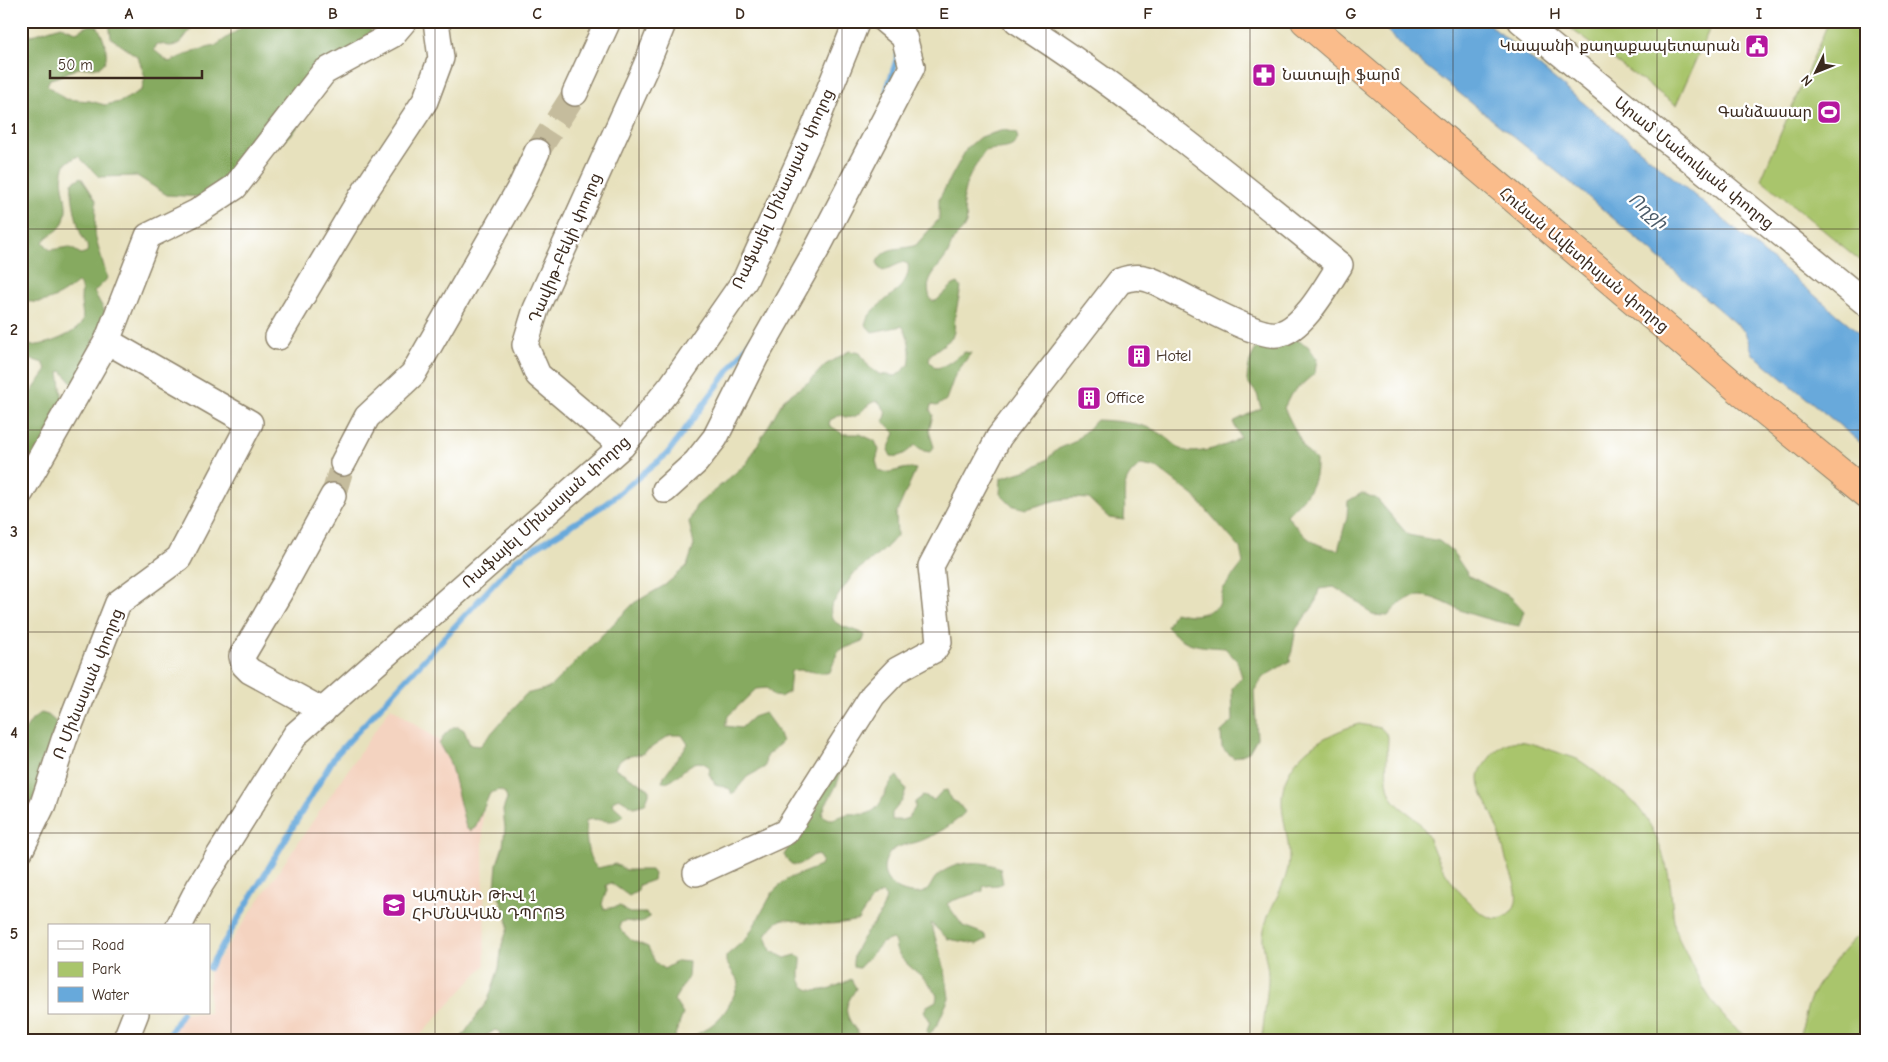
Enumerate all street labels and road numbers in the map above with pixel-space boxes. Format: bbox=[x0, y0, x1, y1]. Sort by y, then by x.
street label: Ռաֆայել Մինասյան փողոց bbox=[729, 86, 837, 292]
street label: Արամ Մանուկյան փողոց bbox=[1611, 93, 1777, 233]
street label: Դավիթ-Բեկի փողոց bbox=[525, 170, 605, 326]
street label: Հունան Ավետիսյան փողոց bbox=[1496, 184, 1672, 336]
street label: Ռաֆայել Մինասյան փողոց bbox=[459, 432, 633, 592]
street label: Ռ Մինասյան փողոց bbox=[49, 606, 127, 762]

